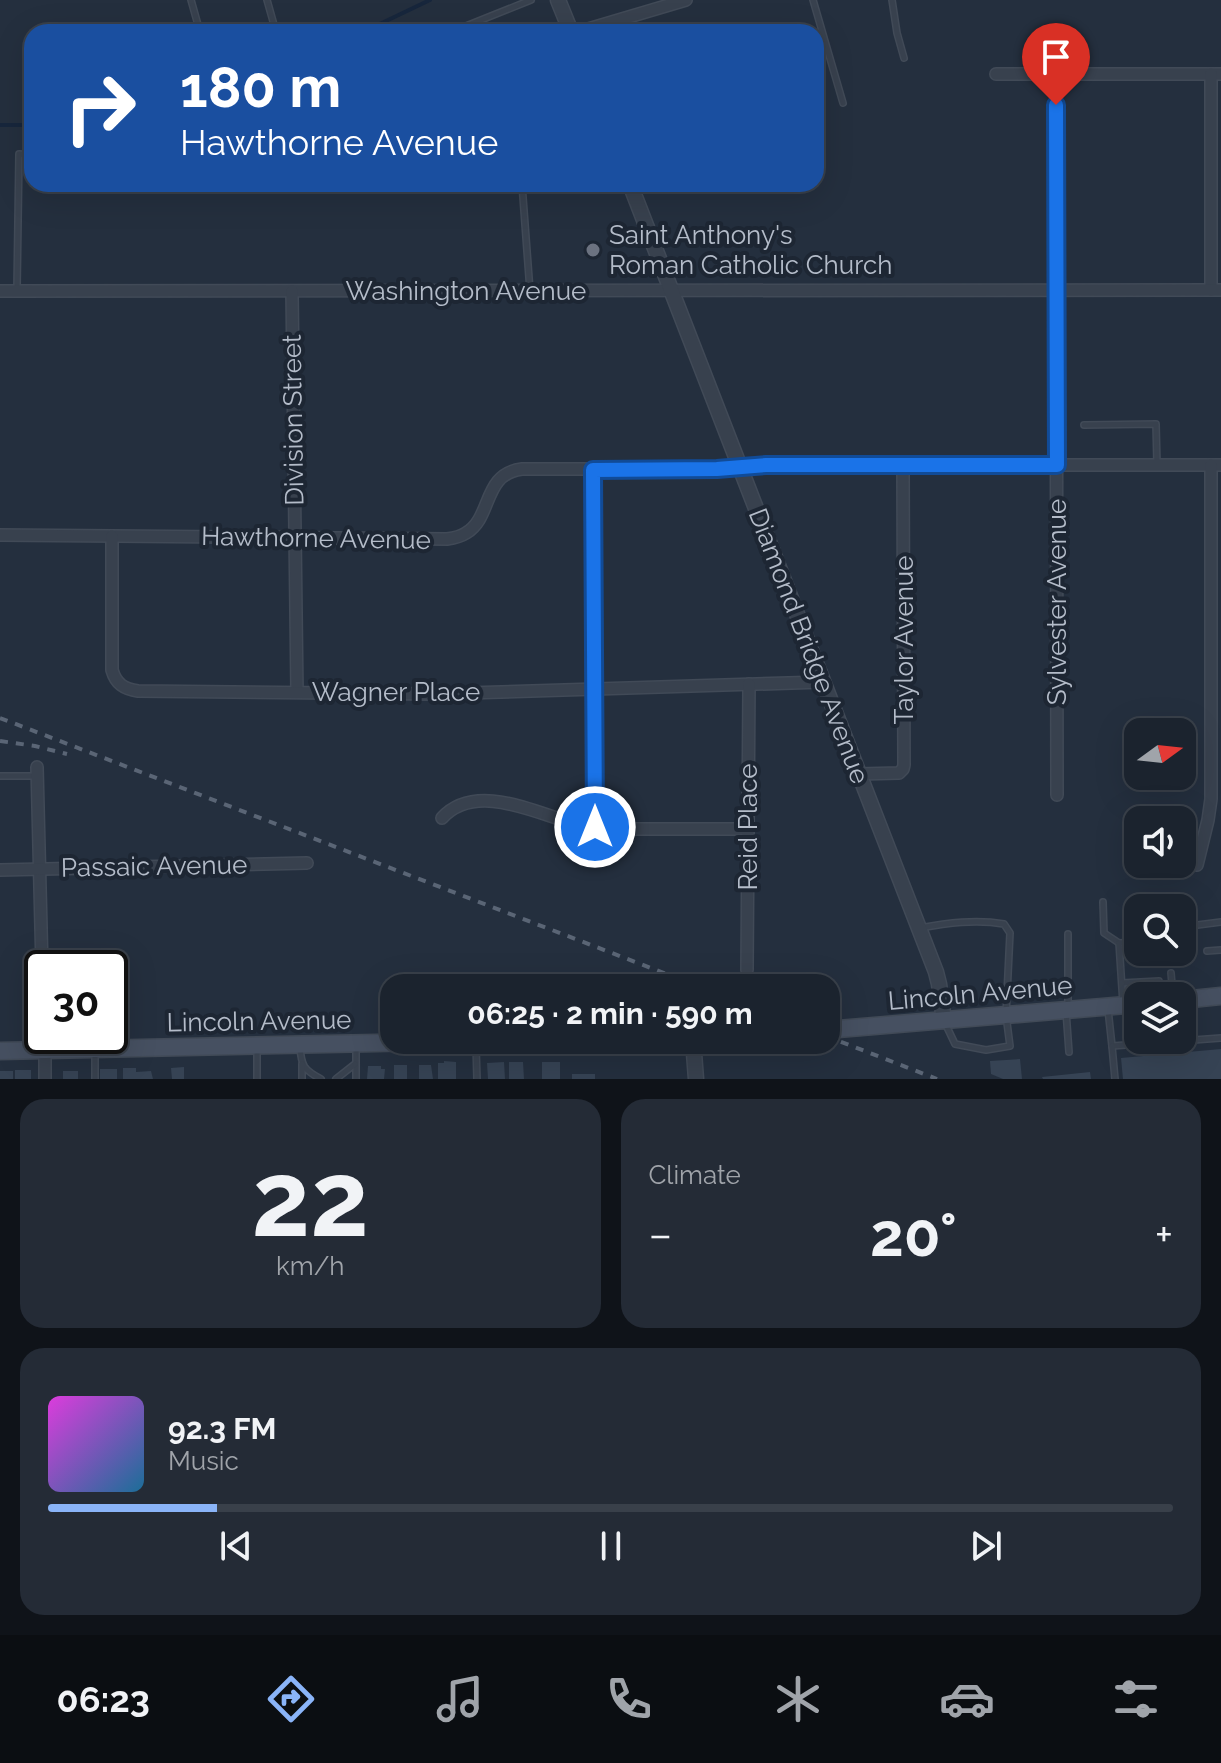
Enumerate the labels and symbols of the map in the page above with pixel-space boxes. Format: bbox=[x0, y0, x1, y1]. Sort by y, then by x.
pin bbox=[1022, 23, 1090, 105]
place label: Saint Anthony's Roman Catholic Church bbox=[609, 220, 892, 280]
marker: Saint Anthony's Roman Catholic Church bbox=[584, 241, 602, 259]
street label: Washington Avenue bbox=[346, 276, 586, 306]
street label: Division Street bbox=[277, 334, 309, 506]
street label: Sylvester Avenue bbox=[1042, 499, 1072, 705]
street label: Diamond Bridge Avenue bbox=[743, 504, 875, 788]
street label: Hawthorne Avenue bbox=[201, 521, 431, 555]
street label: Taylor Avenue bbox=[889, 555, 919, 725]
street label: Wagner Place bbox=[312, 677, 480, 707]
north arrow bbox=[1124, 718, 1196, 790]
street label: Reid Place bbox=[733, 763, 763, 891]
position arrow bbox=[553, 785, 637, 869]
street label: Passaic Avenue bbox=[61, 849, 247, 883]
speed limit sign: 30 bbox=[24, 950, 128, 1054]
street label: Lincoln Avenue bbox=[887, 970, 1073, 1016]
street label: Lincoln Avenue bbox=[166, 1004, 352, 1038]

